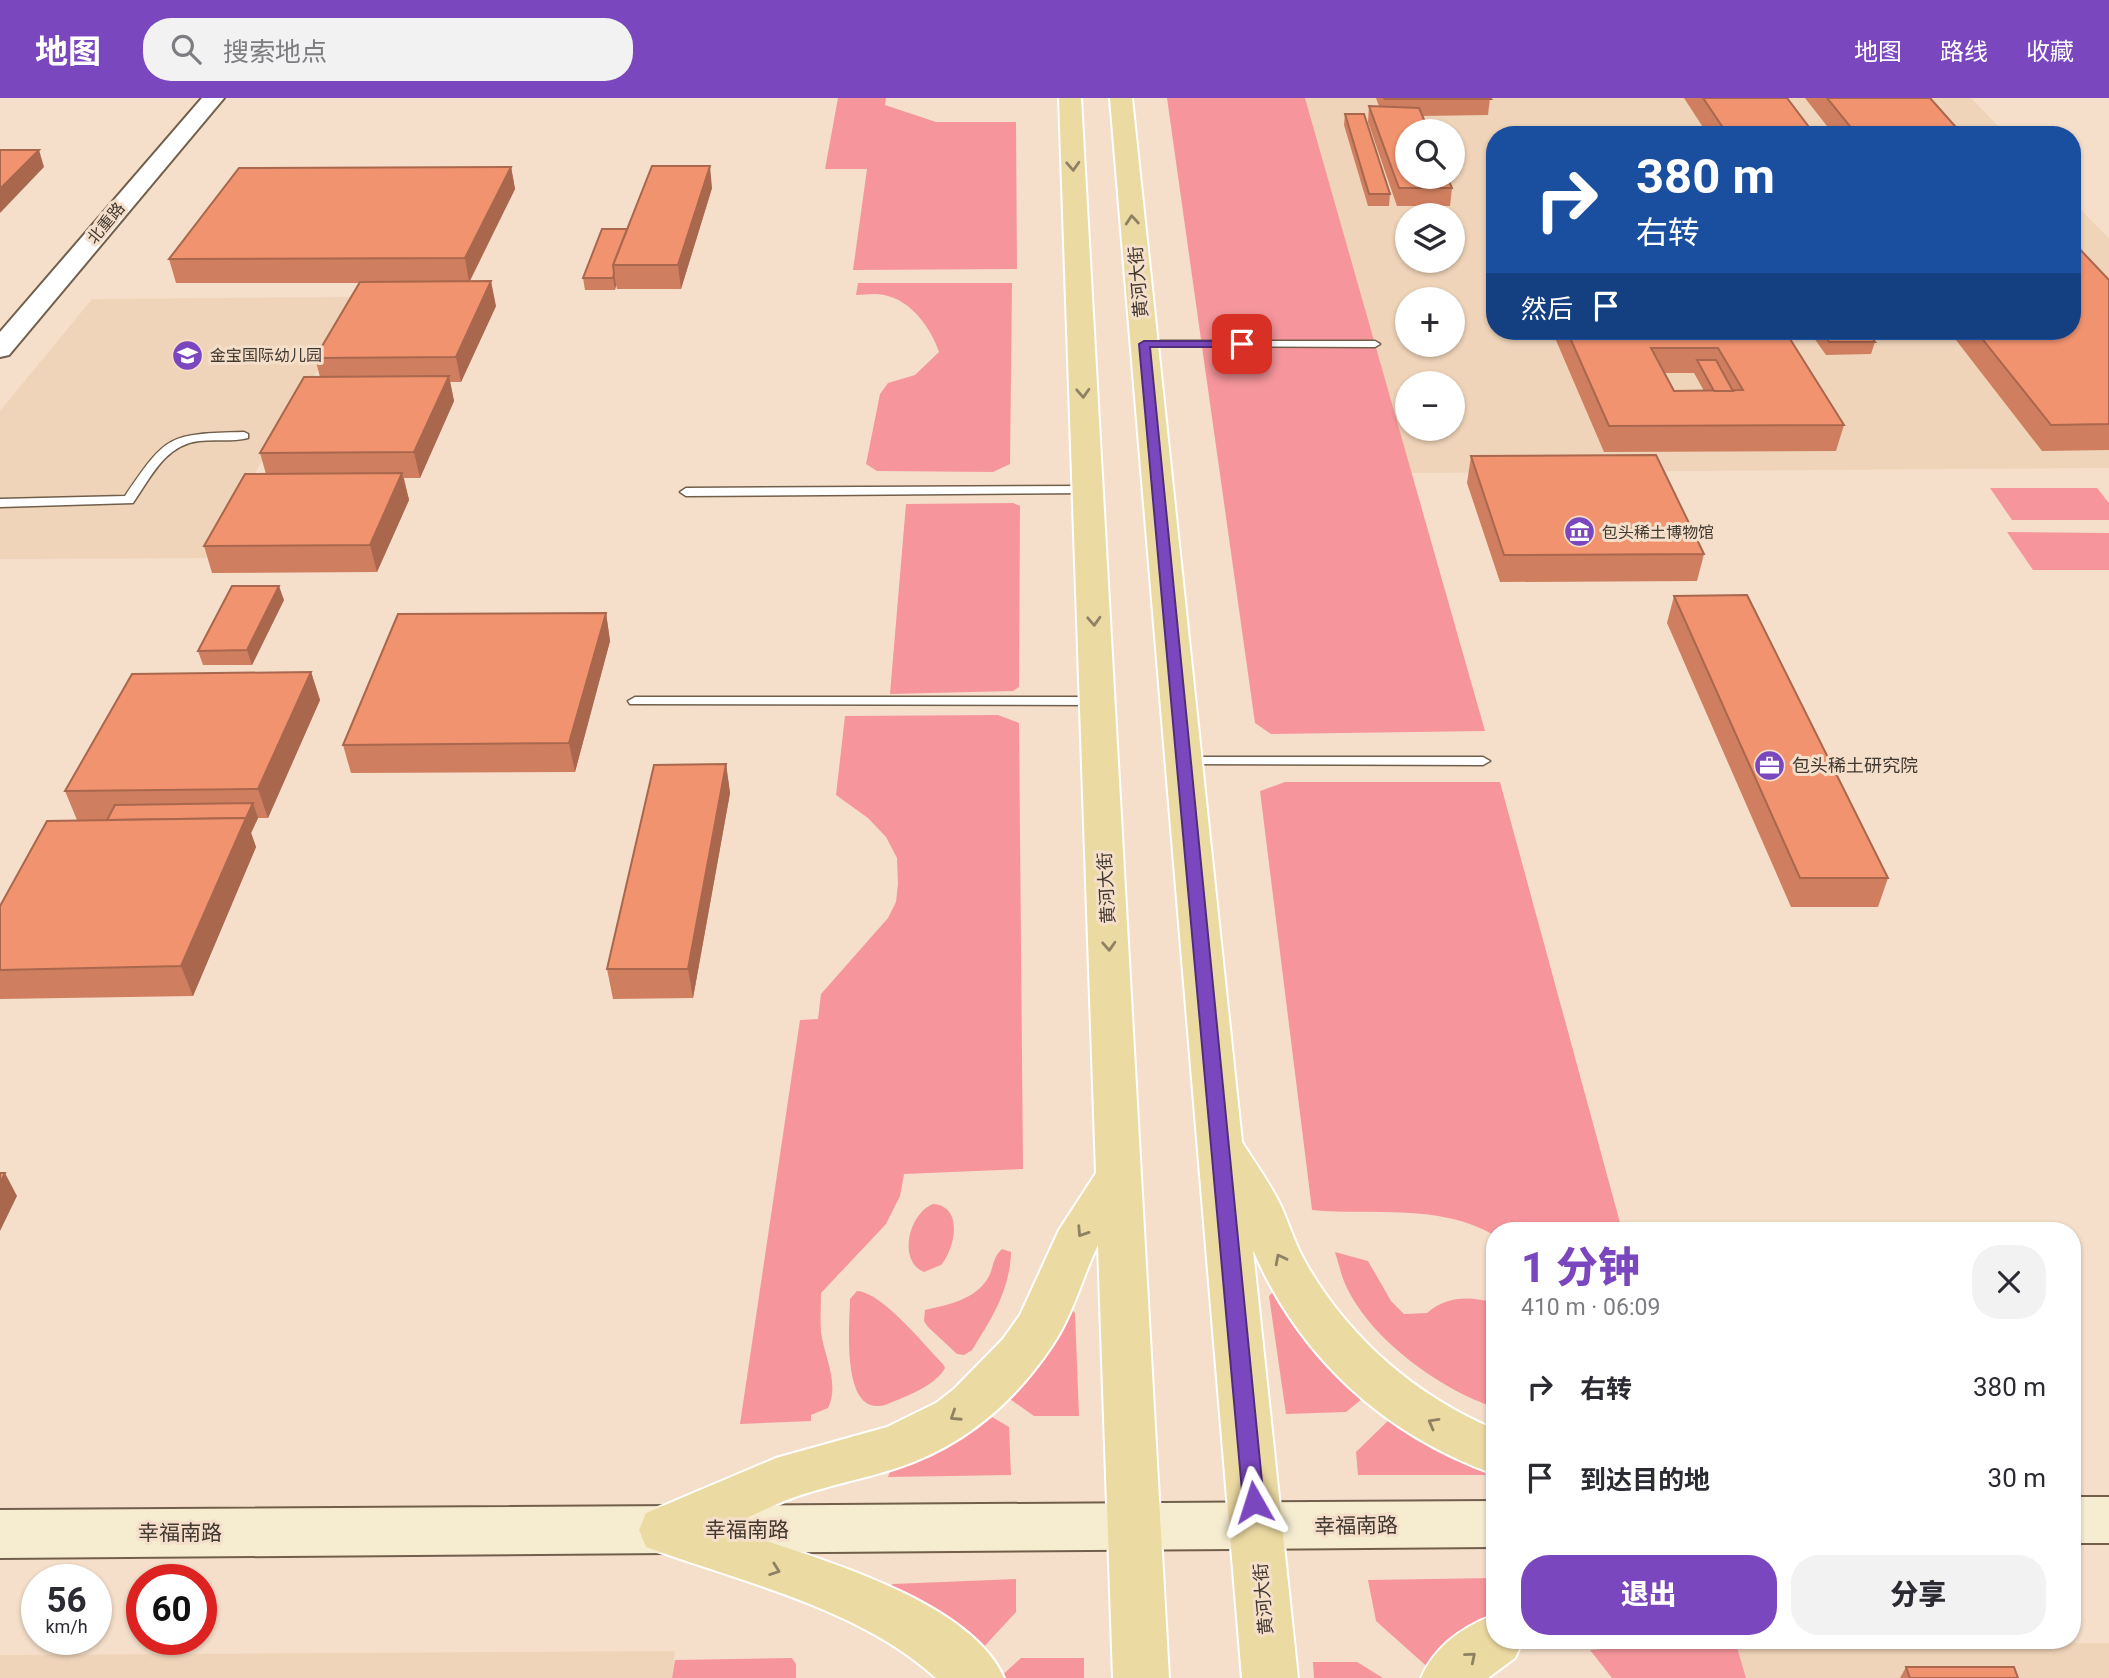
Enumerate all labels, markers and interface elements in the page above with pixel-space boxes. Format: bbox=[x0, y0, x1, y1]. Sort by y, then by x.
search box bbox=[143, 18, 633, 81]
icon: search bbox=[167, 30, 205, 68]
text: 地图 bbox=[35, 32, 101, 71]
text: 搜索地点 bbox=[223, 37, 327, 67]
text: 地图 bbox=[1854, 38, 1902, 66]
text: 路线 bbox=[1940, 38, 1988, 66]
text: 收藏 bbox=[2026, 38, 2074, 66]
map controls bbox=[1395, 119, 1465, 441]
button: search bbox=[1395, 119, 1465, 189]
text: 380 m bbox=[1636, 148, 1775, 205]
icon: right bbox=[1521, 154, 1612, 245]
one-way arrow bbox=[1066, 161, 1081, 172]
street label: 北重路 bbox=[83, 199, 129, 247]
button: layers bbox=[1395, 203, 1465, 273]
one-way arrow bbox=[1125, 214, 1140, 226]
text: 右转 bbox=[1636, 214, 1700, 252]
street label: 黄河大街 bbox=[1124, 245, 1152, 319]
button: + bbox=[1395, 287, 1465, 357]
icon: arrive bbox=[1587, 287, 1625, 325]
text: 然后 bbox=[1521, 294, 1573, 324]
pin bbox=[1212, 314, 1272, 374]
icon: arrive bbox=[1223, 325, 1261, 363]
school or university icon: 金宝国际幼儿园 bbox=[170, 338, 204, 372]
place label: 金宝国际幼儿园 bbox=[210, 346, 322, 365]
button: − bbox=[1395, 371, 1465, 441]
one-way arrow bbox=[1076, 388, 1091, 399]
museum icon: 包头稀土博物馆 bbox=[1562, 515, 1596, 549]
place label: 包头稀土博物馆 bbox=[1602, 523, 1714, 542]
one-way arrow bbox=[1086, 615, 1101, 626]
office icon: 包头稀土研究院 bbox=[1752, 748, 1786, 782]
place label: 包头稀土研究院 bbox=[1792, 755, 1918, 776]
street label: 黄河大街 bbox=[1094, 851, 1118, 925]
one-way arrow bbox=[1101, 941, 1116, 952]
one-way arrow bbox=[1078, 1224, 1091, 1237]
text: 1 分钟 bbox=[1521, 1243, 1640, 1292]
button: close bbox=[1972, 1245, 2046, 1319]
one-way arrow bbox=[1274, 1254, 1288, 1266]
text: 410 m · 06:09 bbox=[1521, 1294, 1660, 1321]
icon: right bbox=[1521, 1368, 1559, 1406]
text: 380 m bbox=[1973, 1372, 2046, 1402]
text: 右转 bbox=[1580, 1374, 1632, 1404]
one-way arrow bbox=[950, 1408, 963, 1421]
one-way arrow bbox=[1427, 1418, 1440, 1431]
icon: arrive bbox=[1521, 1459, 1559, 1497]
text: 30 m bbox=[1988, 1463, 2046, 1493]
position arrow bbox=[1217, 1465, 1291, 1539]
text: 到达目的地 bbox=[1580, 1465, 1710, 1495]
street label: 幸福南路 bbox=[1314, 1513, 1398, 1539]
street label: 幸福南路 bbox=[705, 1518, 789, 1542]
street label: 幸福南路 bbox=[138, 1521, 222, 1545]
button: 退出 bbox=[1521, 1555, 1777, 1635]
button: 分享 bbox=[1791, 1555, 2046, 1635]
one-way arrow bbox=[769, 1562, 781, 1576]
street label: 黄河大街 bbox=[1249, 1562, 1277, 1636]
speed limit sign: 60 bbox=[126, 1564, 217, 1655]
text: 56 bbox=[46, 1580, 87, 1621]
text: km/h bbox=[45, 1616, 88, 1637]
one-way arrow bbox=[1463, 1653, 1476, 1665]

